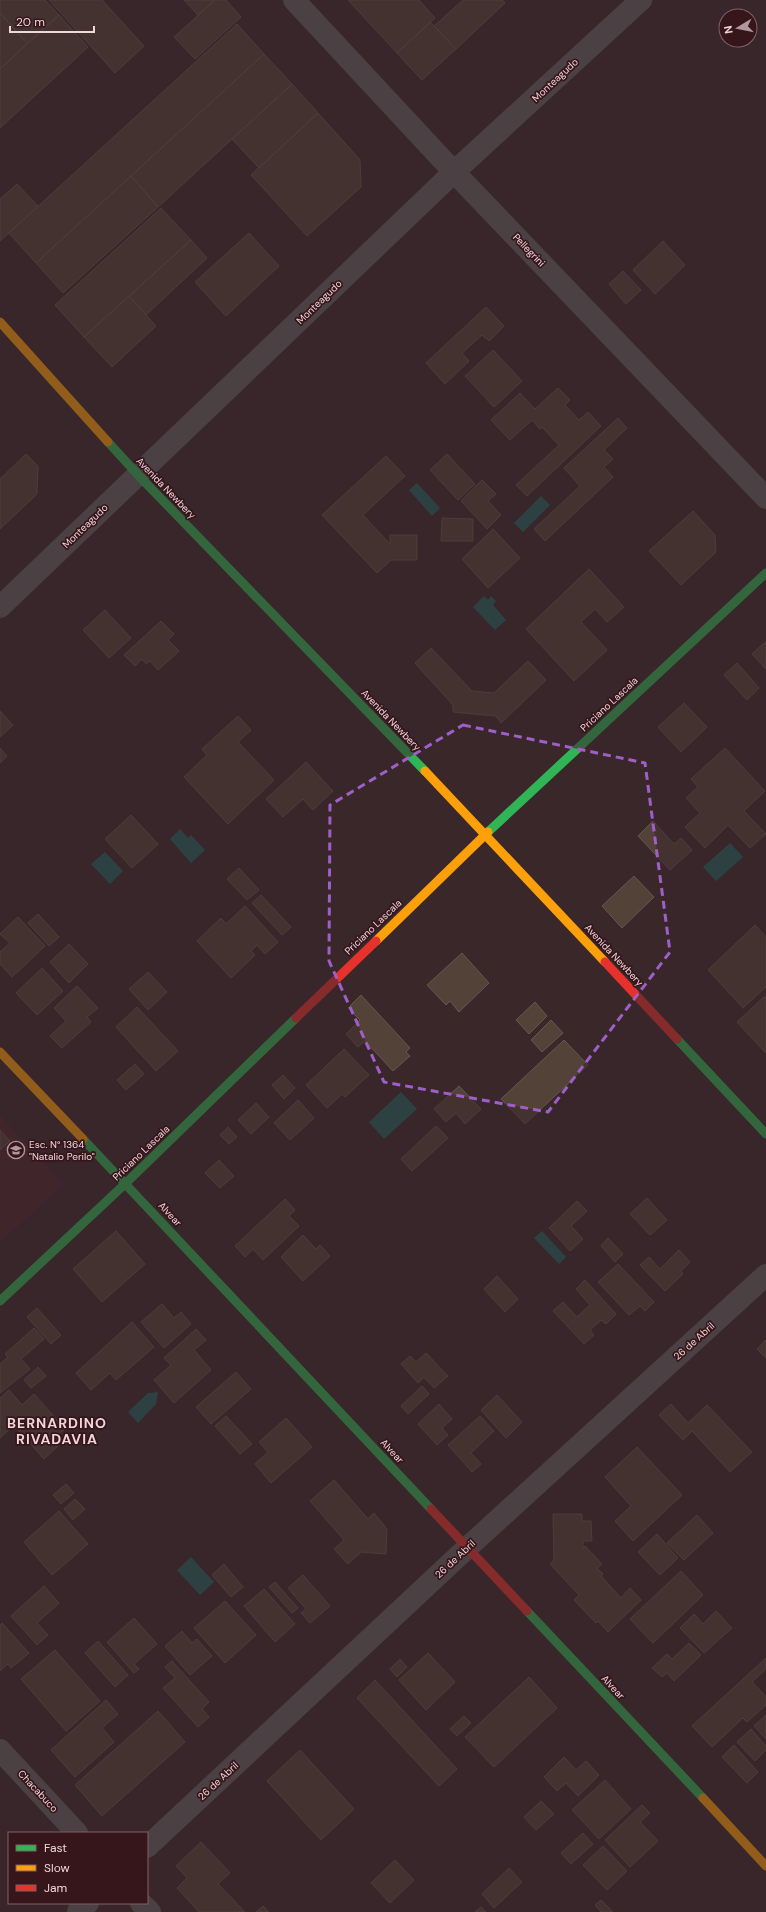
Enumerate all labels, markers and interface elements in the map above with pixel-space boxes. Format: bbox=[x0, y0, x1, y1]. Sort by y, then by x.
scale bar bbox=[10, 8, 94, 34]
north arrow bbox=[718, 8, 758, 48]
text: 20 m bbox=[16, 14, 45, 30]
text: N bbox=[721, 25, 736, 35]
street label: Monteagudo bbox=[529, 55, 581, 105]
street label: Pellegrini bbox=[510, 231, 548, 269]
street label: Monteagudo bbox=[293, 277, 345, 327]
street label: Avenida Newbery bbox=[133, 455, 199, 522]
street label: Monteagudo bbox=[59, 501, 111, 551]
street label: Priciano Lascala bbox=[577, 674, 641, 734]
street label: Avenida Newbery bbox=[358, 687, 424, 754]
street label: Priciano Lascala bbox=[342, 896, 404, 958]
street label: Avenida Newbery bbox=[582, 921, 647, 989]
street label: Priciano Lascala bbox=[110, 1122, 172, 1184]
place label: Esc. N° 1364 "Natalio Perilo" bbox=[29, 1138, 95, 1163]
school or university icon: Esc. N° 1364 "Natalio Perilo" bbox=[6, 1140, 26, 1160]
street label: Alvear bbox=[155, 1199, 185, 1229]
street label: 26 de Abril bbox=[671, 1319, 717, 1363]
district label: BERNARDINO RIVADAVIA bbox=[7, 1414, 107, 1448]
street label: Alvear bbox=[377, 1436, 407, 1466]
street label: 26 de Abril bbox=[432, 1537, 478, 1581]
street label: Alvear bbox=[598, 1672, 628, 1702]
street label: 26 de Abril bbox=[195, 1759, 241, 1803]
street label: Chacabuco bbox=[15, 1767, 61, 1815]
legend bbox=[8, 1832, 148, 1904]
text: Fast bbox=[44, 1840, 67, 1856]
text: Slow bbox=[44, 1860, 70, 1876]
text: Jam bbox=[44, 1880, 67, 1896]

